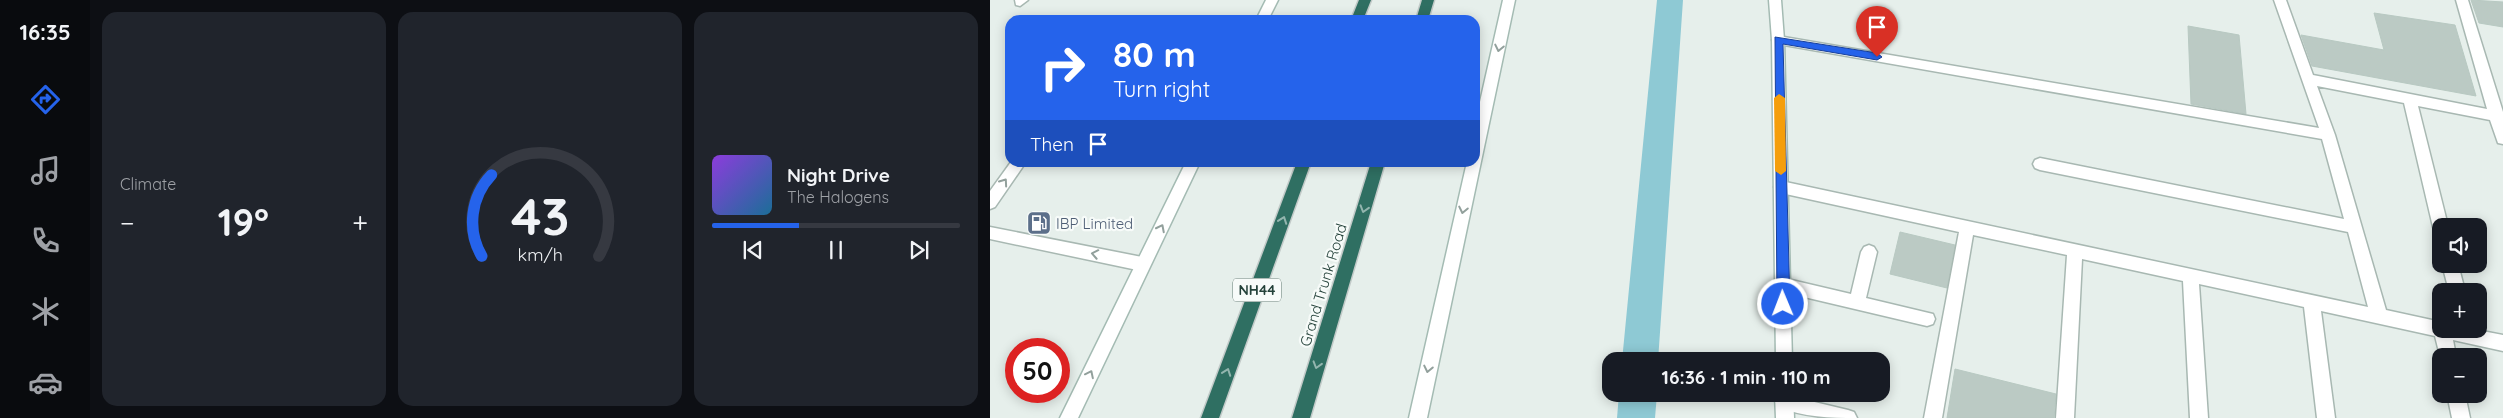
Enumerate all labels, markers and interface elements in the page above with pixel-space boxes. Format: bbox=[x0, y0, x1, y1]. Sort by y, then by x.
pin bbox=[1856, 6, 1898, 57]
icon: arrive bbox=[1863, 13, 1891, 41]
text: 16:35 bbox=[19, 18, 71, 46]
text: 80 m bbox=[1113, 32, 1196, 76]
icon: right bbox=[1030, 35, 1095, 100]
one-way arrow bbox=[1494, 43, 1505, 52]
text: Turn right bbox=[1113, 75, 1210, 103]
icon: directions bbox=[28, 82, 63, 117]
icon: arrive bbox=[1084, 130, 1112, 158]
text: Then bbox=[1030, 132, 1074, 156]
icon: music bbox=[28, 153, 63, 188]
text: Night Drive bbox=[787, 163, 890, 187]
text: Climate bbox=[120, 174, 176, 194]
one-way arrow bbox=[998, 179, 1007, 188]
text: 43 bbox=[511, 183, 569, 248]
text: The Halogens bbox=[787, 187, 889, 207]
text: 19° bbox=[218, 198, 269, 246]
one-way arrow bbox=[1360, 204, 1370, 213]
text: − bbox=[120, 205, 135, 240]
text: + bbox=[352, 205, 368, 240]
one-way arrow bbox=[1458, 206, 1469, 215]
fuel station icon: IBP Limited bbox=[1026, 210, 1052, 236]
place label: IBP Limited bbox=[1056, 214, 1133, 233]
one-way arrow bbox=[1277, 216, 1287, 225]
map controls bbox=[2432, 218, 2487, 403]
button: sound bbox=[2432, 218, 2487, 273]
street label: Grand Trunk Road bbox=[1295, 221, 1351, 349]
icon: phone bbox=[28, 223, 63, 258]
one-way arrow bbox=[1155, 224, 1165, 233]
icon: previous bbox=[739, 236, 767, 264]
icon: pause bbox=[822, 236, 850, 264]
icon: next bbox=[905, 236, 933, 264]
text: km/h bbox=[517, 243, 563, 265]
one-way arrow bbox=[1090, 250, 1099, 260]
position arrow bbox=[1756, 277, 1808, 329]
road number: NH44 bbox=[1233, 278, 1281, 302]
button: + bbox=[2432, 283, 2487, 338]
icon: climate bbox=[28, 294, 63, 329]
speed limit sign: 50 bbox=[1005, 338, 1070, 403]
button: − bbox=[2432, 348, 2487, 403]
one-way arrow bbox=[1312, 360, 1322, 368]
one-way arrow bbox=[1423, 364, 1434, 373]
icon: car bbox=[28, 365, 63, 400]
text: 16:36 · 1 min · 110 m bbox=[1662, 365, 1830, 389]
one-way arrow bbox=[1221, 368, 1231, 377]
one-way arrow bbox=[1084, 370, 1094, 379]

